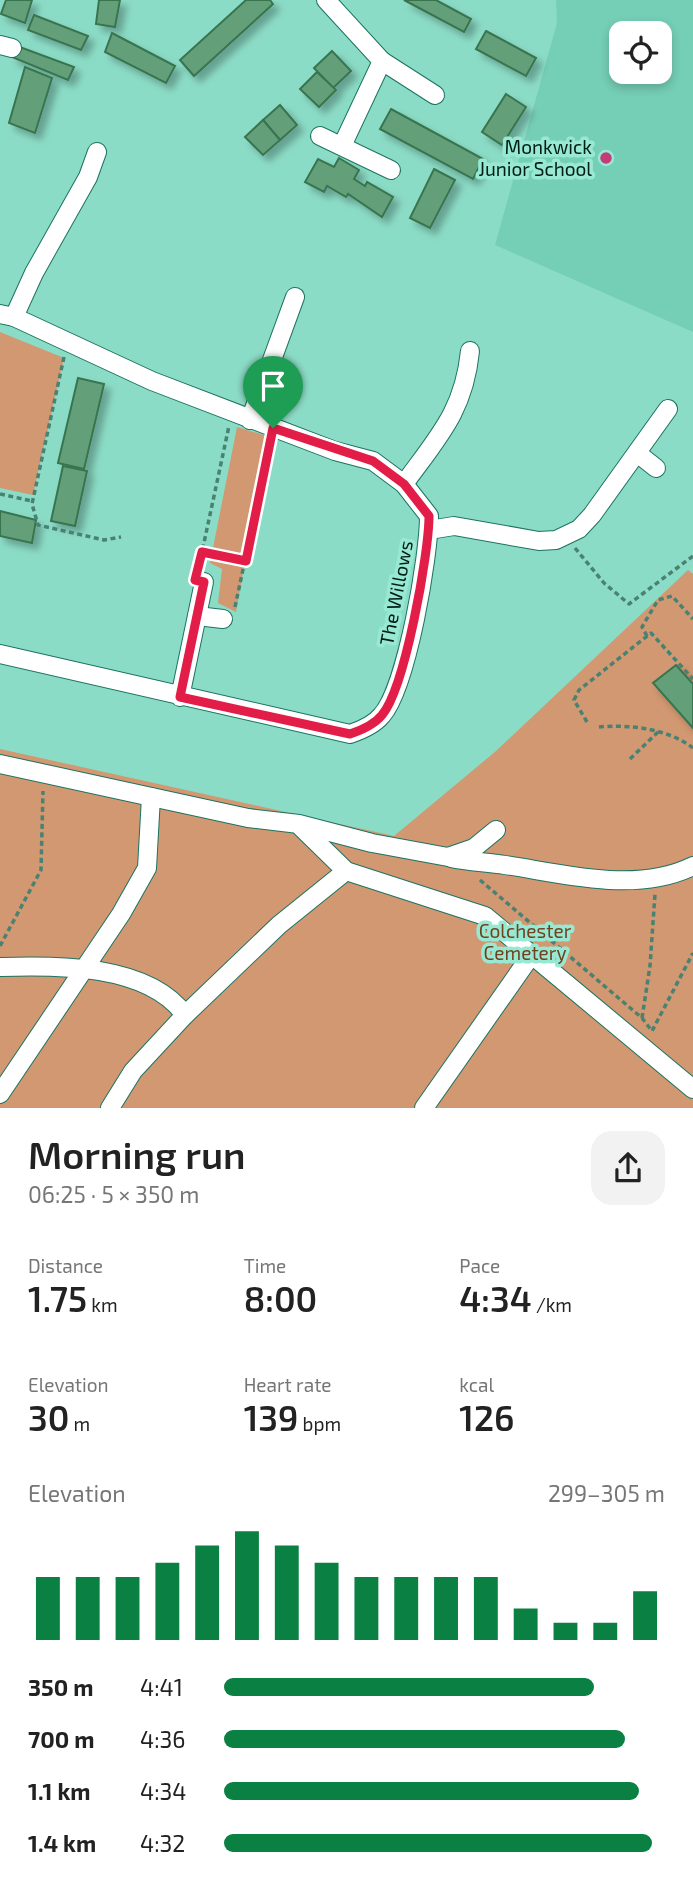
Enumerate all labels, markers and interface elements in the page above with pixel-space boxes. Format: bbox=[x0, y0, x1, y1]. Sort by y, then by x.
map controls bbox=[609, 21, 672, 84]
button: locate bbox=[609, 21, 672, 84]
place label: Monkwick Junior School bbox=[478, 135, 592, 180]
marker: Monkwick Junior School bbox=[598, 150, 614, 166]
pin bbox=[243, 356, 303, 428]
icon: arrive bbox=[254, 367, 292, 405]
street label: The Willows bbox=[374, 539, 417, 647]
park label: Colchester Cemetery bbox=[479, 919, 572, 964]
text: Morning run bbox=[28, 1131, 246, 1177]
button: share bbox=[591, 1131, 665, 1205]
text: 06:25 · 5 × 350 m bbox=[28, 1180, 199, 1208]
text: Distance bbox=[28, 1254, 103, 1277]
text: Time bbox=[244, 1254, 286, 1277]
text: Pace bbox=[459, 1254, 500, 1277]
text: 1.75 bbox=[28, 1277, 87, 1319]
text: 8:00 bbox=[244, 1277, 317, 1319]
text: 4:34 bbox=[459, 1277, 532, 1319]
text: km bbox=[87, 1293, 118, 1316]
text: /km bbox=[532, 1293, 572, 1316]
text: Elevation bbox=[28, 1373, 109, 1396]
text: Heart rate bbox=[244, 1373, 332, 1396]
text: kcal bbox=[459, 1373, 494, 1396]
text: 30 bbox=[28, 1396, 69, 1438]
text: 139 bbox=[244, 1396, 298, 1438]
text: 126 bbox=[459, 1396, 514, 1438]
text: m bbox=[69, 1412, 90, 1435]
text: bpm bbox=[298, 1412, 341, 1435]
text: Elevation bbox=[28, 1479, 126, 1507]
text: 299–305 m bbox=[548, 1479, 665, 1507]
text: 350 m bbox=[28, 1673, 93, 1701]
text: 4:41 bbox=[140, 1673, 183, 1701]
text: 700 m bbox=[28, 1725, 94, 1753]
text: 4:36 bbox=[140, 1725, 186, 1753]
text: 1.1 km bbox=[28, 1777, 91, 1805]
text: 4:34 bbox=[140, 1777, 187, 1805]
text: 1.4 km bbox=[28, 1829, 96, 1857]
text: 4:32 bbox=[140, 1829, 185, 1857]

